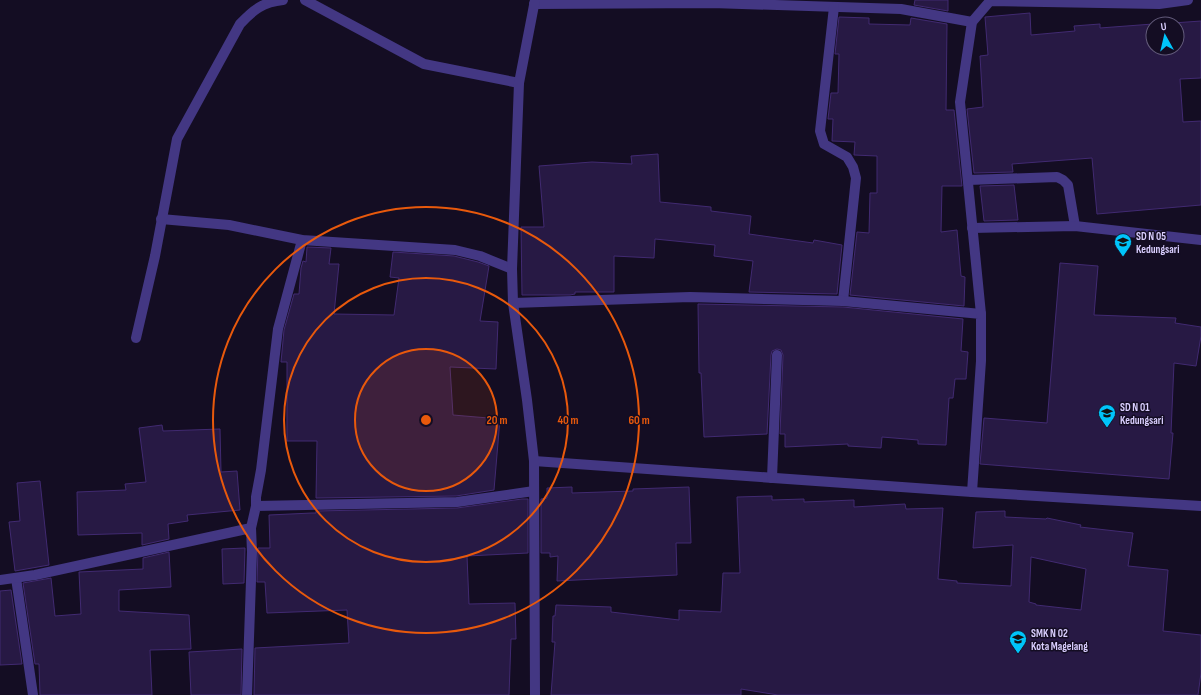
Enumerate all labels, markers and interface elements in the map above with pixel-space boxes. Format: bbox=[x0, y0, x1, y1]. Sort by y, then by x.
north arrow bbox=[1145, 16, 1185, 56]
text: U bbox=[1160, 20, 1168, 33]
place label: SD N 05 Kedungsari bbox=[1136, 230, 1179, 256]
school or university icon: SD N 05 Kedungsari bbox=[1113, 232, 1133, 257]
place label: SD N 01 Kedungsari bbox=[1120, 401, 1163, 427]
school or university icon: SD N 01 Kedungsari bbox=[1097, 403, 1117, 428]
centre of rings bbox=[419, 413, 433, 427]
text: 20 m bbox=[487, 413, 507, 428]
text: 40 m bbox=[557, 413, 579, 428]
text: 60 m bbox=[628, 413, 650, 428]
place label: SMK N 02 Kota Magelang bbox=[1031, 627, 1088, 653]
school or university icon: SMK N 02 Kota Magelang bbox=[1008, 629, 1028, 654]

